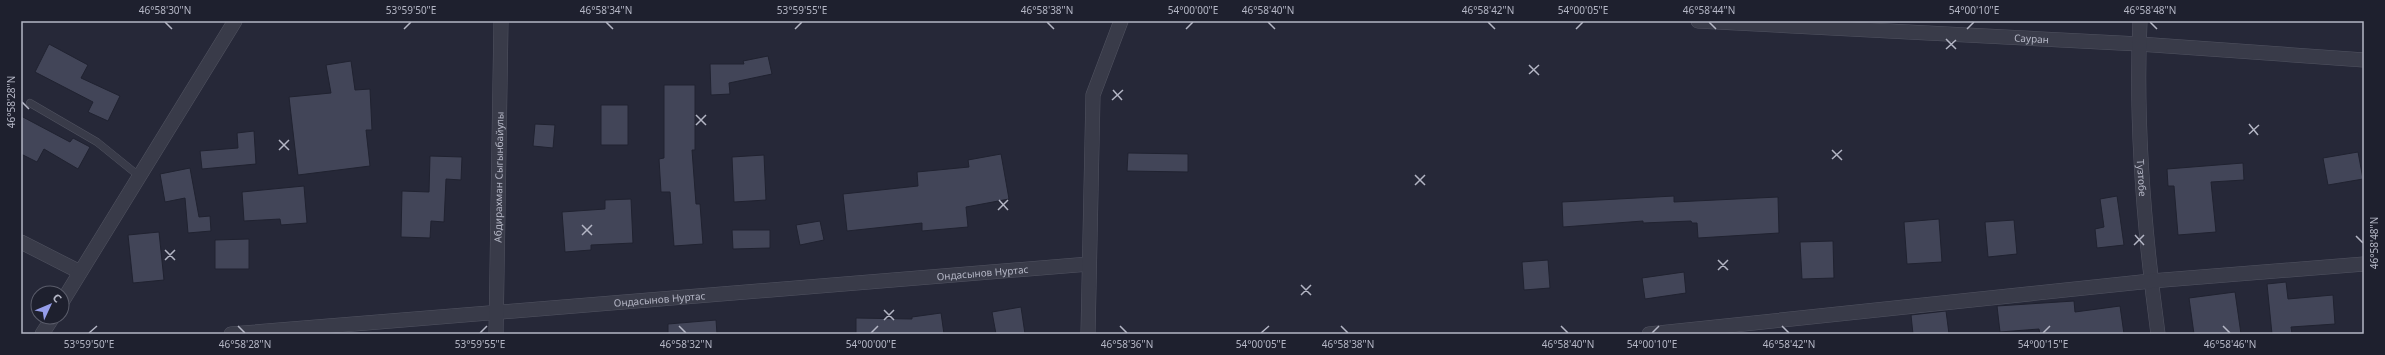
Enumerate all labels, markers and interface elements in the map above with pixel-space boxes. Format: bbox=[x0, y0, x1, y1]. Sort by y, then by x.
text: 46°58'30"N bbox=[139, 3, 191, 17]
text: 53°59'50"E bbox=[386, 3, 436, 17]
text: 46°58'34"N bbox=[580, 3, 632, 17]
text: 53°59'55"E bbox=[777, 3, 827, 17]
text: 46°58'38"N bbox=[1021, 3, 1073, 17]
text: 54°00'00"E bbox=[1168, 3, 1218, 17]
text: 46°58'40"N bbox=[1242, 3, 1294, 17]
text: 46°58'42"N bbox=[1462, 3, 1514, 17]
text: 54°00'05"E bbox=[1558, 3, 1608, 17]
text: 46°58'44"N bbox=[1683, 3, 1735, 17]
text: 54°00'10"E bbox=[1949, 3, 1999, 17]
text: 46°58'48"N bbox=[2124, 3, 2176, 17]
street label: Сауран bbox=[2014, 31, 2049, 46]
text: 46°58'28"N bbox=[4, 76, 18, 128]
street label: Абдирахман Сыгынбайулы bbox=[490, 111, 507, 243]
street label: Тузтобе bbox=[2134, 159, 2150, 197]
text: 46°58'48"N bbox=[2367, 217, 2381, 269]
street label: Ондасынов Нуртас bbox=[936, 262, 1029, 283]
north arrow bbox=[30, 285, 70, 325]
street label: Ондасынов Нуртас bbox=[613, 288, 706, 310]
text: С bbox=[50, 290, 65, 305]
text: 53°59'50"E bbox=[64, 337, 114, 351]
text: 46°58'28"N bbox=[219, 337, 271, 351]
text: 53°59'55"E bbox=[455, 337, 505, 351]
text: 46°58'32"N bbox=[660, 337, 712, 351]
text: 54°00'00"E bbox=[846, 337, 896, 351]
text: 46°58'36"N bbox=[1101, 337, 1153, 351]
text: 54°00'05"E bbox=[1236, 337, 1286, 351]
text: 46°58'38"N bbox=[1322, 337, 1374, 351]
text: 46°58'40"N bbox=[1542, 337, 1594, 351]
text: 54°00'10"E bbox=[1627, 337, 1677, 351]
text: 46°58'42"N bbox=[1763, 337, 1815, 351]
text: 54°00'15"E bbox=[2018, 337, 2068, 351]
text: 46°58'46"N bbox=[2204, 337, 2256, 351]

